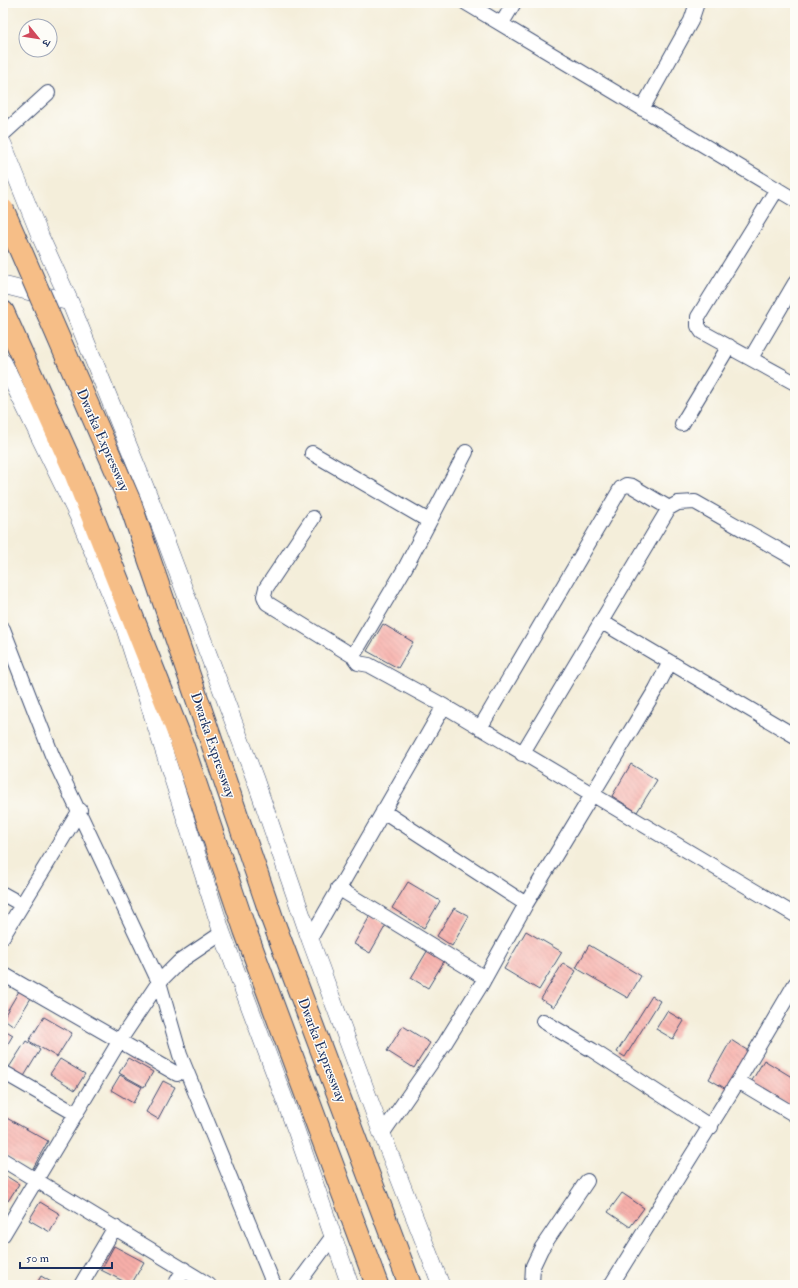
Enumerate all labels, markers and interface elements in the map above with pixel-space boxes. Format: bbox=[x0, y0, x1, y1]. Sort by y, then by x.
north arrow bbox=[18, 18, 58, 58]
text: उ bbox=[39, 36, 54, 50]
street label: Dwarka Expressway bbox=[72, 386, 134, 495]
street label: Dwarka Expressway bbox=[186, 690, 239, 801]
street label: Dwarka Expressway bbox=[293, 995, 350, 1106]
scale bar bbox=[20, 1244, 112, 1270]
text: 50 m bbox=[26, 1251, 50, 1266]

